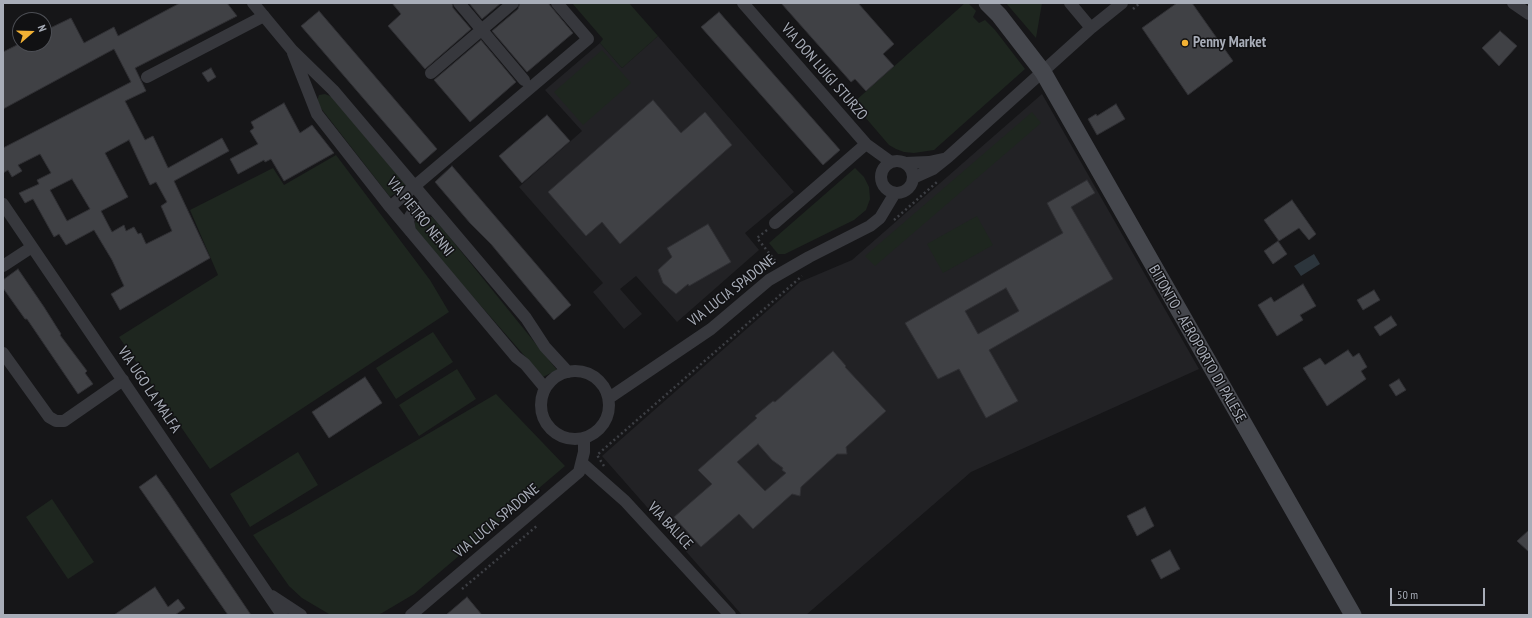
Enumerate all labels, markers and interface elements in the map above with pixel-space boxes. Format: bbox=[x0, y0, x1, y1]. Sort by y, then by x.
north arrow bbox=[12, 12, 52, 52]
street label: VIA DON LUIGI STURZO bbox=[777, 20, 871, 124]
text: N bbox=[35, 23, 50, 33]
place label: Penny Market bbox=[1193, 34, 1266, 52]
marker: Penny Market bbox=[1180, 38, 1190, 48]
street label: VIA PIETRO NENNI bbox=[383, 174, 457, 260]
street label: VIA LUCIA SPADONE bbox=[685, 251, 779, 331]
street label: BITONTO - AEROPORTO DI PALESE bbox=[1145, 262, 1249, 426]
street label: VIA UGO LA MALFA bbox=[114, 343, 184, 437]
street label: VIA LUCIA SPADONE bbox=[451, 480, 543, 562]
street label: VIA BALICE bbox=[644, 499, 696, 553]
scale bar bbox=[1392, 580, 1487, 606]
text: 50 m bbox=[1397, 587, 1418, 602]

